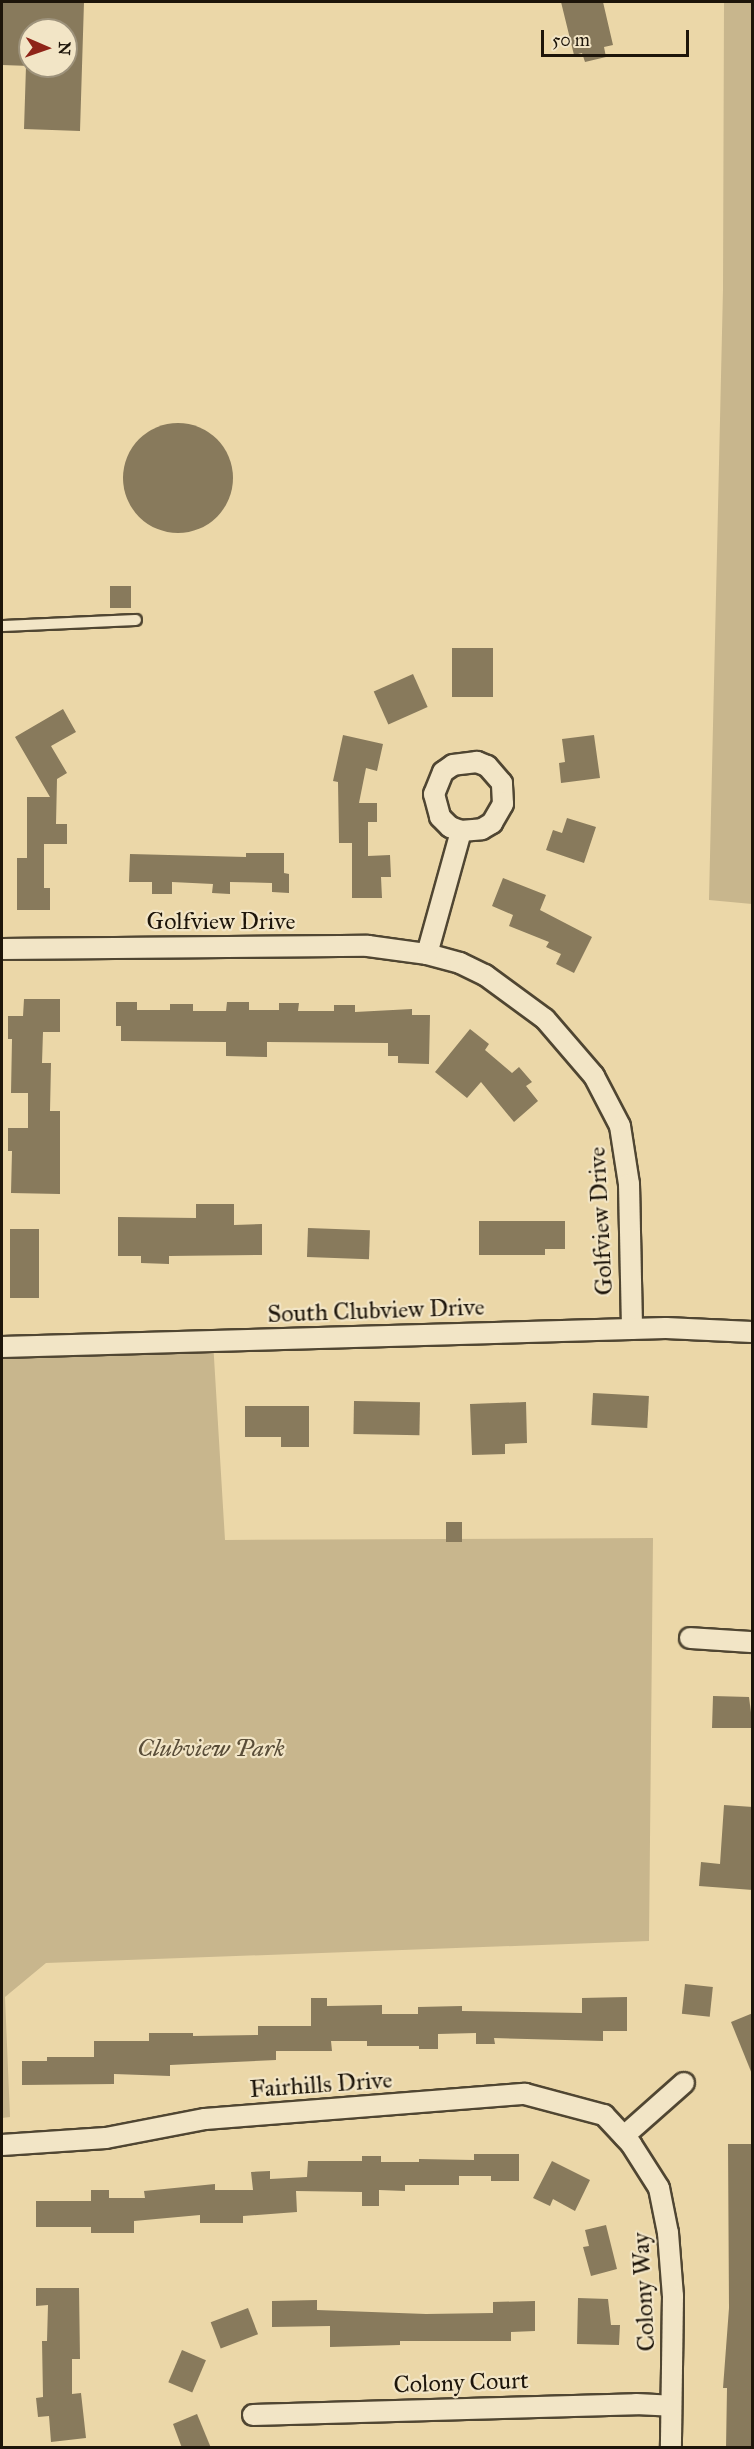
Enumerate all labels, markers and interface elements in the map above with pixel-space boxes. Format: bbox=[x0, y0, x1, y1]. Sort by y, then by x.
north arrow bbox=[18, 18, 78, 78]
scale bar bbox=[544, 18, 692, 56]
text: 50 m bbox=[552, 29, 590, 51]
text: N bbox=[55, 41, 74, 56]
street label: Golfview Drive bbox=[147, 908, 295, 936]
street label: Golfview Drive bbox=[583, 1146, 619, 1296]
street label: South Clubview Drive bbox=[267, 1293, 485, 1329]
park label: Clubview Park bbox=[137, 1735, 285, 1763]
street label: Fairhills Drive bbox=[249, 2066, 393, 2104]
street label: Colony Way bbox=[627, 2232, 661, 2352]
street label: Colony Court bbox=[393, 2366, 529, 2400]

